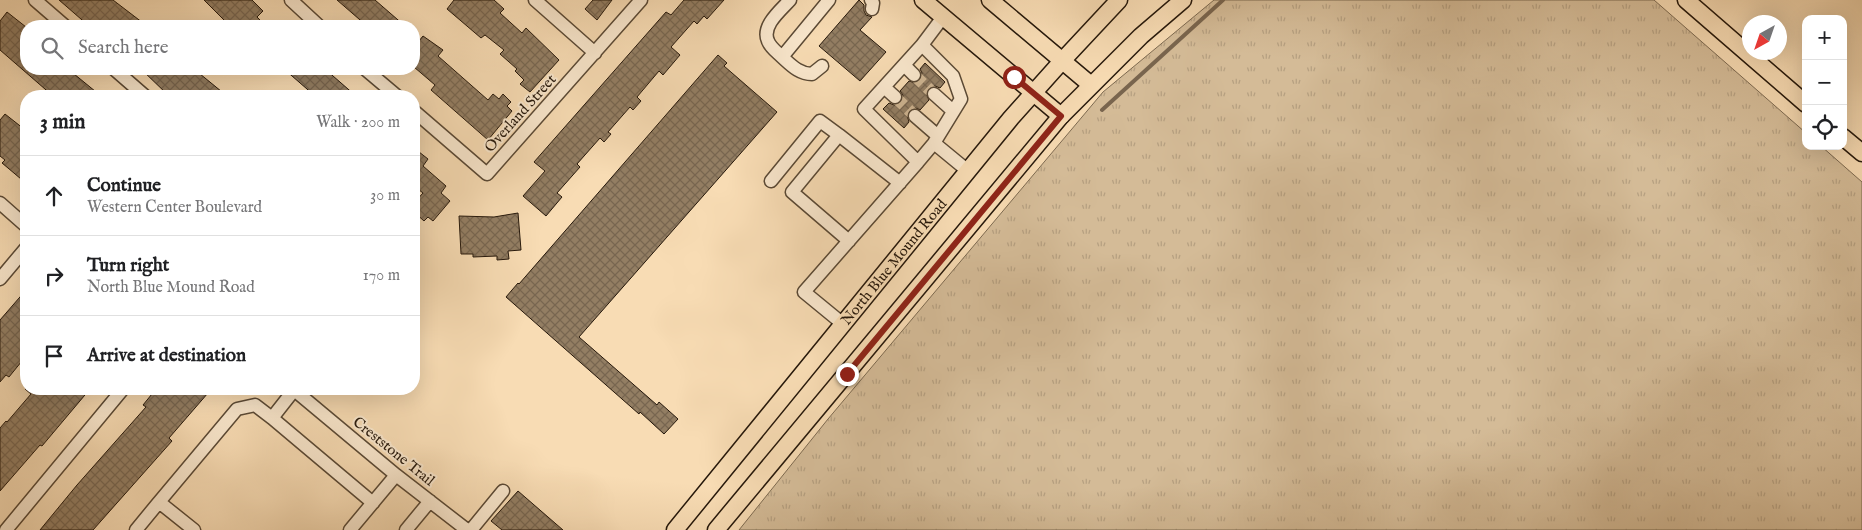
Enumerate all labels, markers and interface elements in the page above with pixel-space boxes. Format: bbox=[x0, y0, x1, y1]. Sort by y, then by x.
north arrow bbox=[1742, 15, 1787, 60]
map controls bbox=[1802, 15, 1847, 150]
button: + bbox=[1802, 15, 1847, 60]
search box bbox=[20, 20, 420, 75]
icon: search bbox=[38, 34, 66, 62]
text: Search here bbox=[78, 36, 169, 60]
button: − bbox=[1802, 60, 1847, 105]
route start bbox=[1003, 66, 1026, 89]
street label: Overland Street bbox=[480, 70, 560, 156]
button: locate bbox=[1802, 105, 1847, 150]
text: 3 min bbox=[40, 109, 85, 136]
text: Walk · 200 m bbox=[316, 113, 400, 133]
text: Continue bbox=[87, 174, 161, 198]
icon: ahead bbox=[40, 182, 68, 210]
text: 30 m bbox=[370, 186, 400, 206]
street label: North Blue Mound Road bbox=[837, 194, 952, 329]
text: Western Center Boulevard bbox=[87, 198, 262, 218]
text: Turn right bbox=[87, 254, 169, 278]
icon: right bbox=[40, 262, 68, 290]
text: 170 m bbox=[363, 266, 400, 286]
text: North Blue Mound Road bbox=[87, 278, 255, 298]
icon: arrive bbox=[40, 342, 68, 370]
text: Arrive at destination bbox=[87, 344, 246, 368]
route end bbox=[836, 363, 859, 386]
street label: Creststone Trail bbox=[349, 413, 439, 491]

